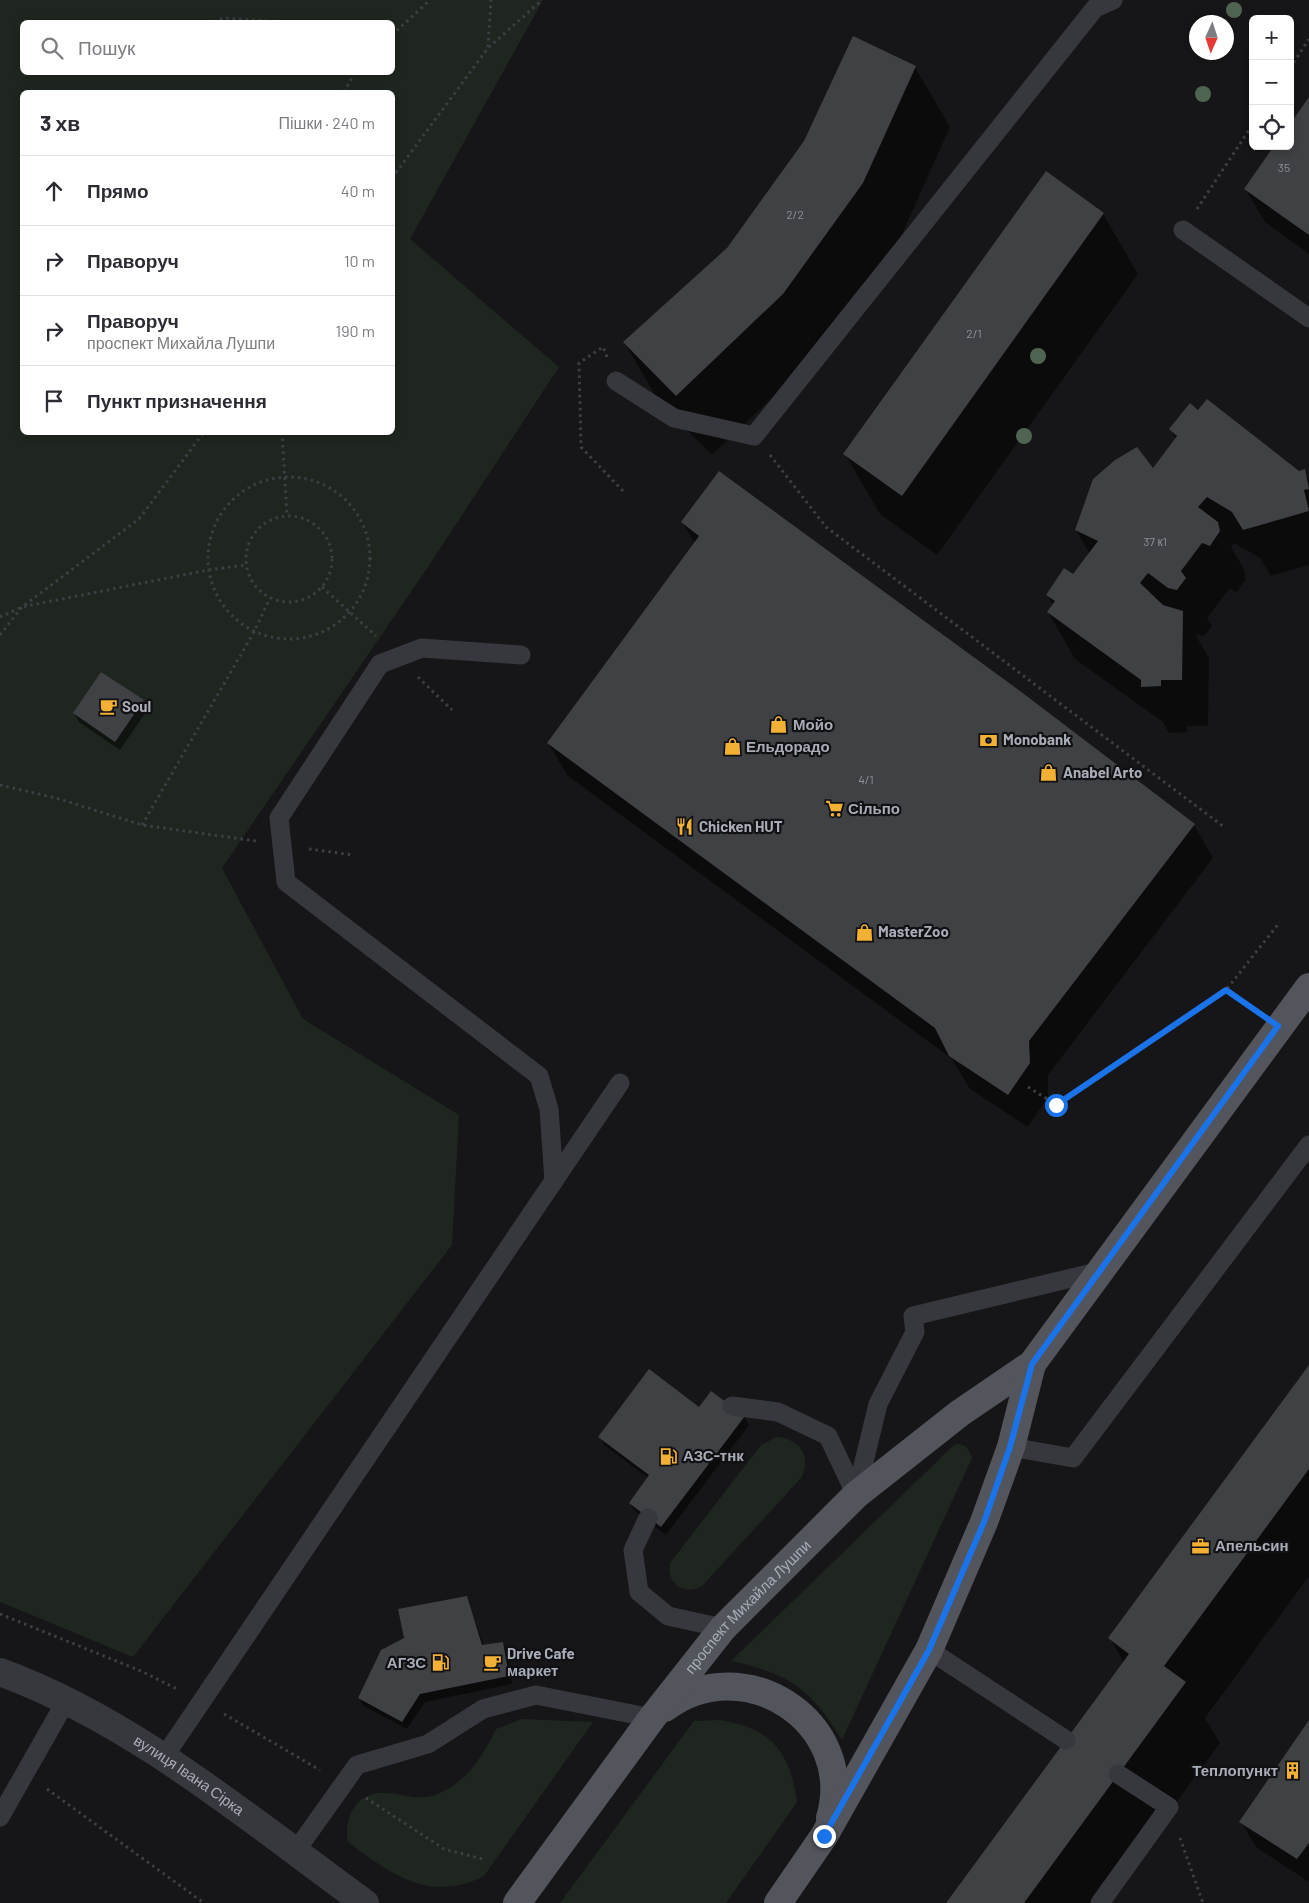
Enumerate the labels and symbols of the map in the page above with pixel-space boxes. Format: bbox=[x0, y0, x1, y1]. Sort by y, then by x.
north arrow bbox=[1189, 15, 1234, 60]
house number: 35 bbox=[1278, 160, 1290, 174]
house number: 2/2 bbox=[786, 207, 804, 221]
house number: 2/1 bbox=[966, 326, 982, 340]
house number: 37 к1 bbox=[1143, 534, 1167, 548]
cafe icon: Soul bbox=[98, 697, 118, 717]
place label: Soul bbox=[122, 697, 151, 715]
shop icon: Мойо bbox=[769, 715, 789, 735]
place label: Мойо bbox=[793, 715, 833, 733]
bank icon: Monobank bbox=[979, 730, 999, 750]
place label: Monobank bbox=[1003, 730, 1071, 748]
shop icon: Ельдорадо bbox=[722, 737, 742, 757]
place label: Ельдорадо bbox=[746, 737, 830, 755]
shop icon: Anabel Arto bbox=[1039, 763, 1059, 783]
place label: Anabel Arto bbox=[1063, 763, 1142, 781]
house number: 4/1 bbox=[858, 772, 874, 786]
supermarket icon: Сільпо bbox=[824, 799, 844, 819]
place label: Сільпо bbox=[848, 799, 900, 817]
restaurant icon: Chicken HUT bbox=[675, 817, 695, 837]
place label: Chicken HUT bbox=[699, 817, 783, 835]
shop icon: MasterZoo bbox=[854, 922, 874, 942]
place label: MasterZoo bbox=[878, 922, 949, 940]
route start bbox=[1045, 1094, 1068, 1117]
fuel station icon: АЗС-тнк bbox=[659, 1446, 679, 1466]
place label: АЗС-тнк bbox=[683, 1446, 744, 1464]
street label: проспект Михайла Лушпи bbox=[681, 1536, 814, 1677]
office icon: Апельсин bbox=[1191, 1536, 1211, 1556]
place label: Апельсин bbox=[1215, 1536, 1289, 1554]
place label: Drive Cafe маркет bbox=[507, 1644, 575, 1679]
place label: АГЗС bbox=[387, 1653, 426, 1671]
fuel station icon: АГЗС bbox=[430, 1653, 450, 1673]
cafe icon: Drive Cafe маркет bbox=[483, 1653, 503, 1673]
street label: вулиця Івана Сірка bbox=[131, 1731, 249, 1819]
place label: Теплопункт bbox=[1192, 1761, 1278, 1779]
building icon: Теплопункт bbox=[1282, 1761, 1302, 1781]
route end bbox=[813, 1825, 836, 1848]

